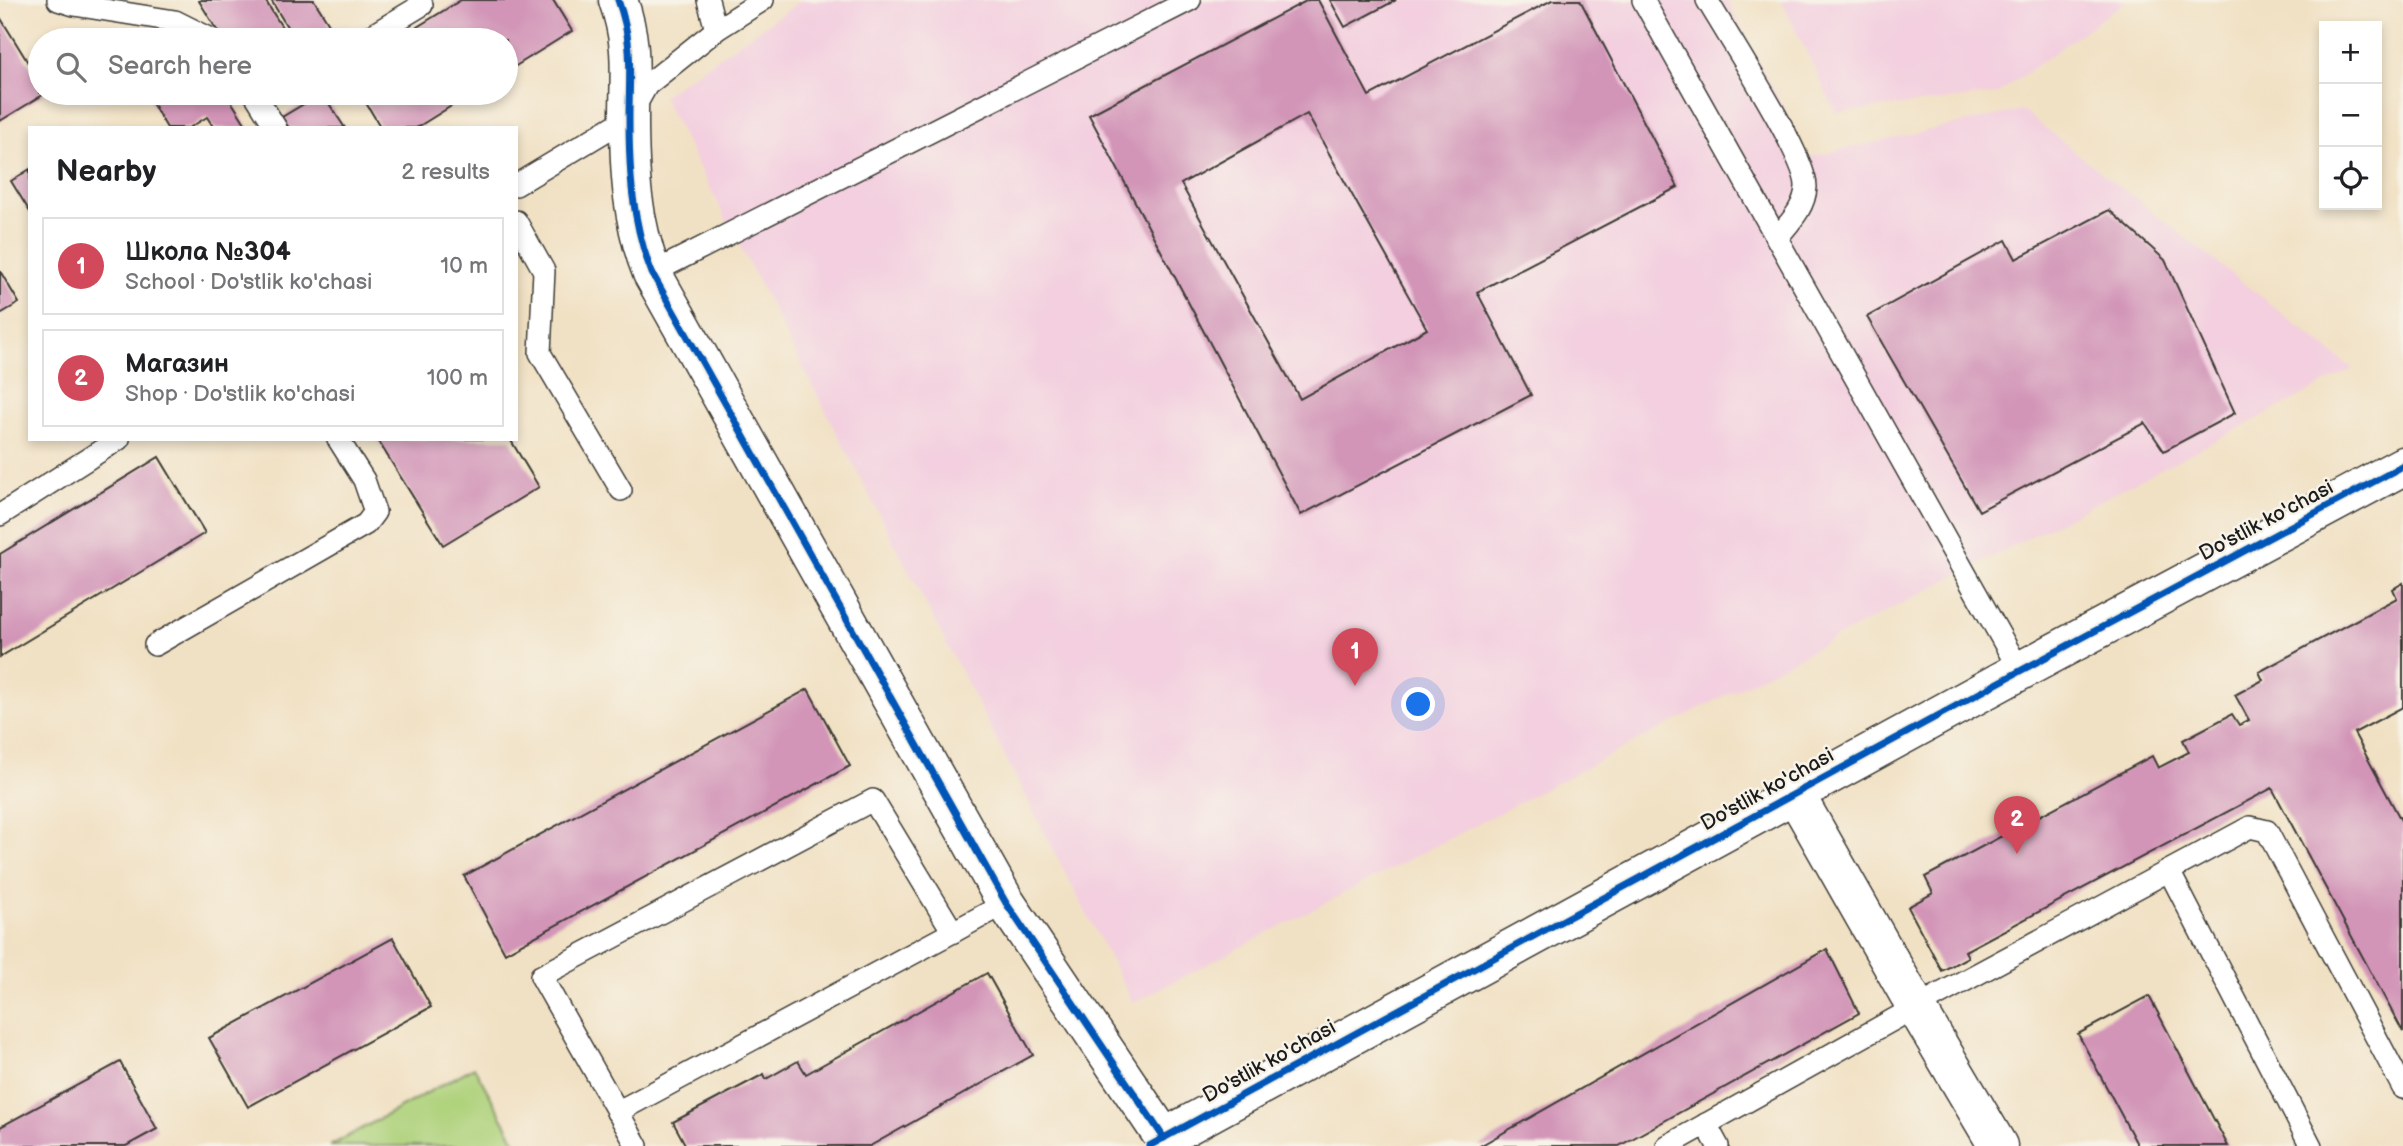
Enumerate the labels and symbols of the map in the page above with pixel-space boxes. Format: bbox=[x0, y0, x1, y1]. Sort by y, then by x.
street label: Do'stlik ko'chasi bbox=[2195, 475, 2338, 566]
pin: 1 bbox=[1332, 628, 1378, 686]
your location bbox=[1401, 687, 1435, 721]
street label: Do'stlik ko'chasi bbox=[1696, 743, 1838, 836]
pin: 2 bbox=[1994, 796, 2040, 854]
street label: Do'stlik ko'chasi bbox=[1198, 1015, 1340, 1108]

